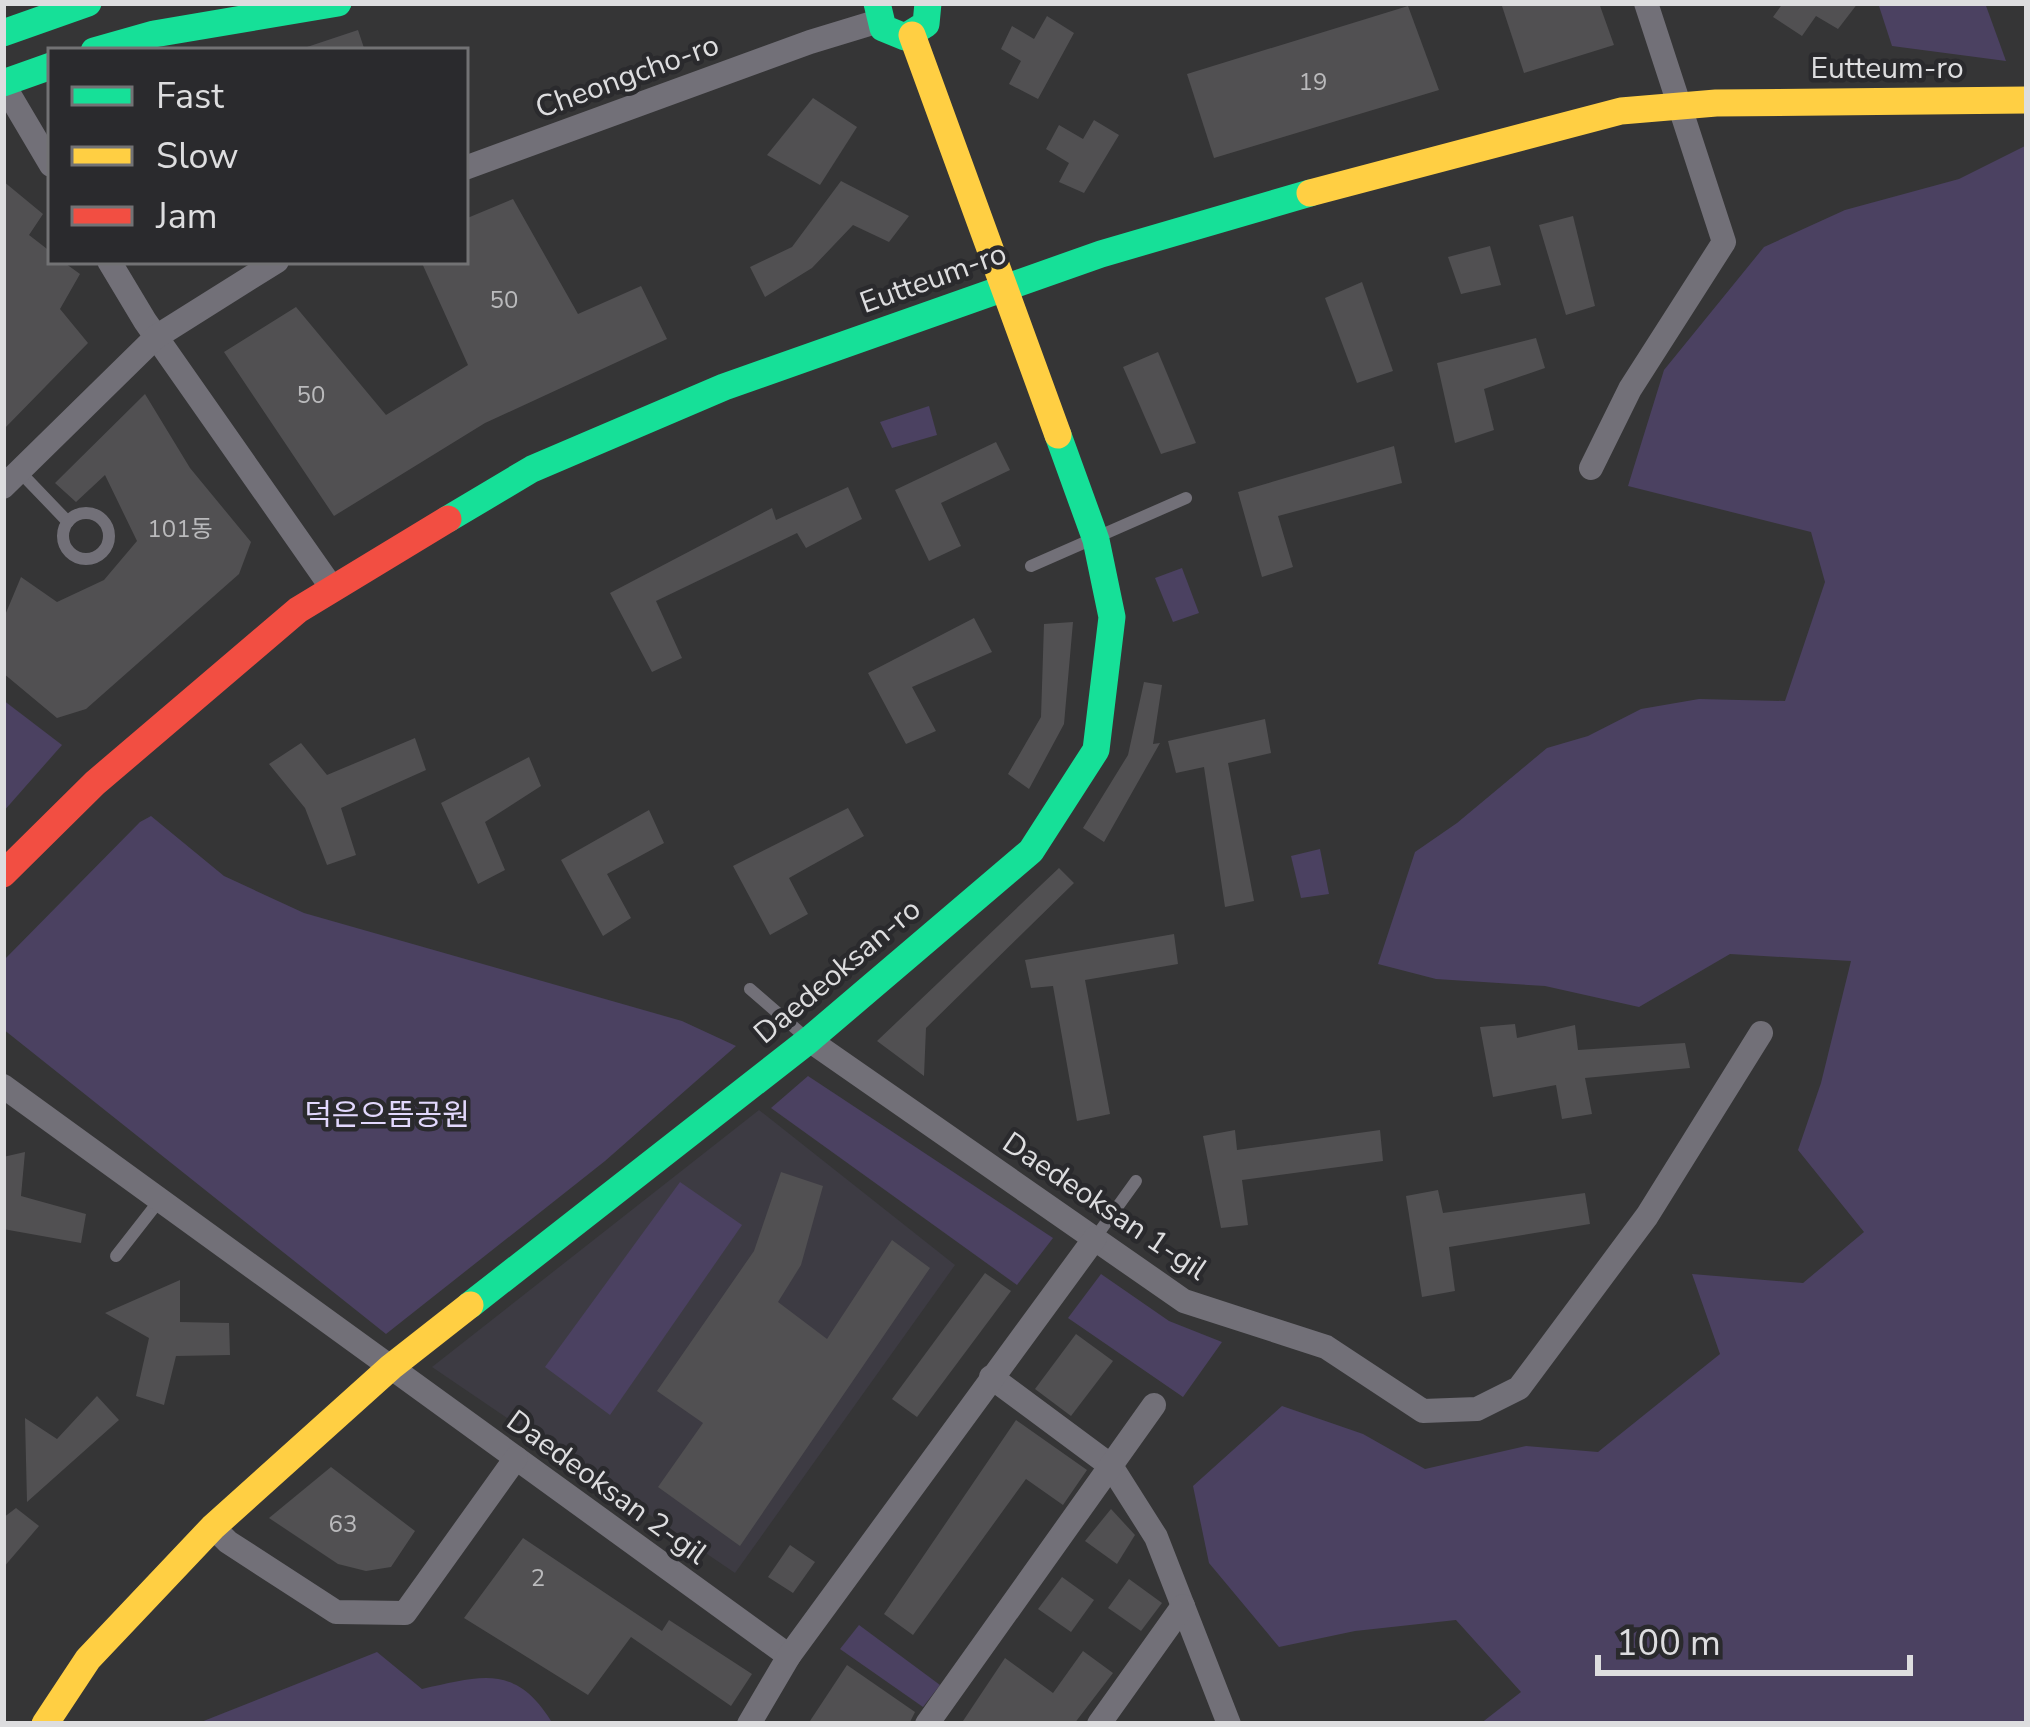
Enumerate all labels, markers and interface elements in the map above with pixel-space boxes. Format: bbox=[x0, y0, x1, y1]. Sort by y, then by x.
street label: Cheongcho-ro bbox=[530, 24, 725, 129]
legend bbox=[48, 48, 468, 264]
street label: Eutteum-ro bbox=[1810, 48, 1964, 89]
house number: 19 bbox=[1299, 66, 1327, 98]
text: Fast bbox=[156, 72, 224, 121]
text: Slow bbox=[156, 132, 239, 181]
text: Jam bbox=[155, 192, 218, 241]
street label: Eutteum-ro bbox=[854, 233, 1012, 324]
house number: 50 bbox=[490, 284, 518, 316]
house number: 50 bbox=[297, 379, 325, 411]
house number: 101동 bbox=[147, 513, 213, 545]
street label: Daedeoksan-ro bbox=[745, 889, 930, 1053]
park label: 덕은으뜸공원 bbox=[304, 1095, 470, 1136]
street label: Daedeoksan 1-gil bbox=[994, 1123, 1215, 1290]
street label: Daedeoksan 2-gil bbox=[498, 1401, 715, 1574]
house number: 63 bbox=[329, 1508, 357, 1540]
house number: 2 bbox=[531, 1562, 545, 1594]
scale bar bbox=[1598, 1601, 1910, 1675]
text: 100 m bbox=[1616, 1619, 1721, 1668]

